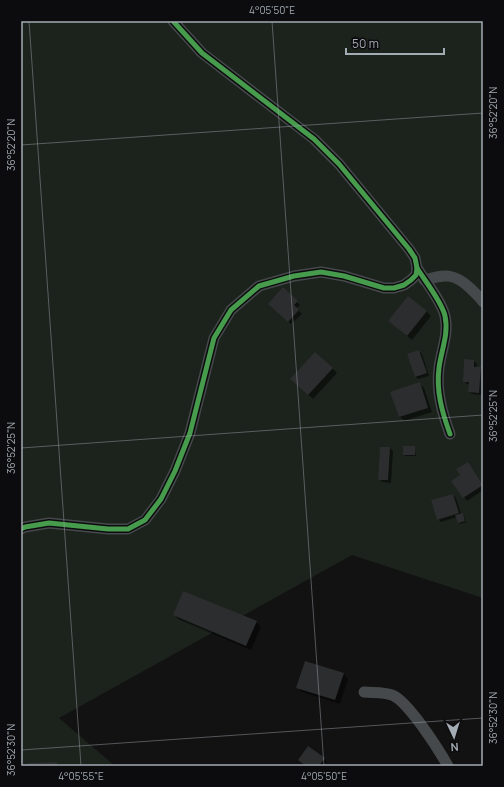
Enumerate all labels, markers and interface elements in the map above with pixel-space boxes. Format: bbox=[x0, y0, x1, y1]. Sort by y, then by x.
text: 4°05'50"E bbox=[249, 3, 295, 17]
scale bar bbox=[346, 30, 444, 56]
text: 50 m bbox=[352, 35, 379, 52]
text: 36°52'20"N bbox=[486, 87, 500, 139]
text: 36°52'20"N bbox=[4, 119, 18, 171]
text: 36°52'25"N bbox=[486, 390, 500, 442]
text: 36°52'25"N bbox=[4, 422, 18, 474]
text: 36°52'30"N bbox=[486, 692, 500, 744]
north arrow bbox=[434, 717, 474, 757]
text: 36°52'30"N bbox=[4, 724, 18, 776]
text: N bbox=[450, 740, 459, 755]
text: 4°05'55"E bbox=[58, 769, 104, 783]
text: 4°05'50"E bbox=[301, 769, 347, 783]

